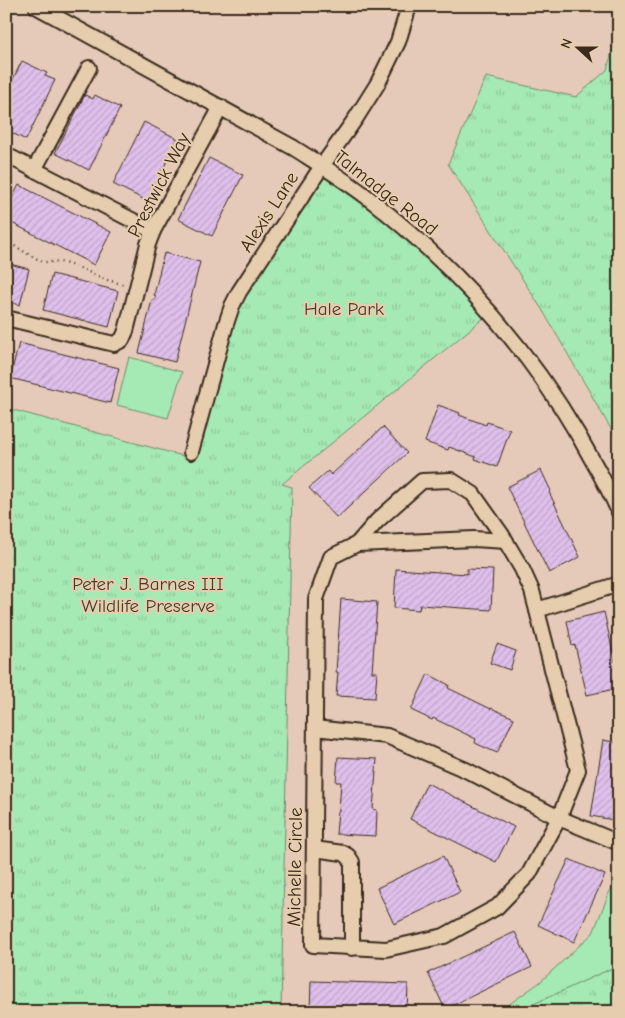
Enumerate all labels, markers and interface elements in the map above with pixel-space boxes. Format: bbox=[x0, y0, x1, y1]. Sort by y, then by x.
north arrow bbox=[552, 22, 602, 72]
text: N bbox=[557, 36, 576, 51]
street label: Prestwick Way bbox=[123, 129, 195, 241]
street label: Talmadge Road bbox=[330, 146, 442, 240]
street label: Alexis Lane bbox=[235, 168, 303, 256]
park label: Hale Park bbox=[304, 298, 385, 320]
park label: Peter J. Barnes III Wildlife Preserve bbox=[72, 573, 224, 617]
street label: Michelle Circle bbox=[283, 807, 307, 927]

